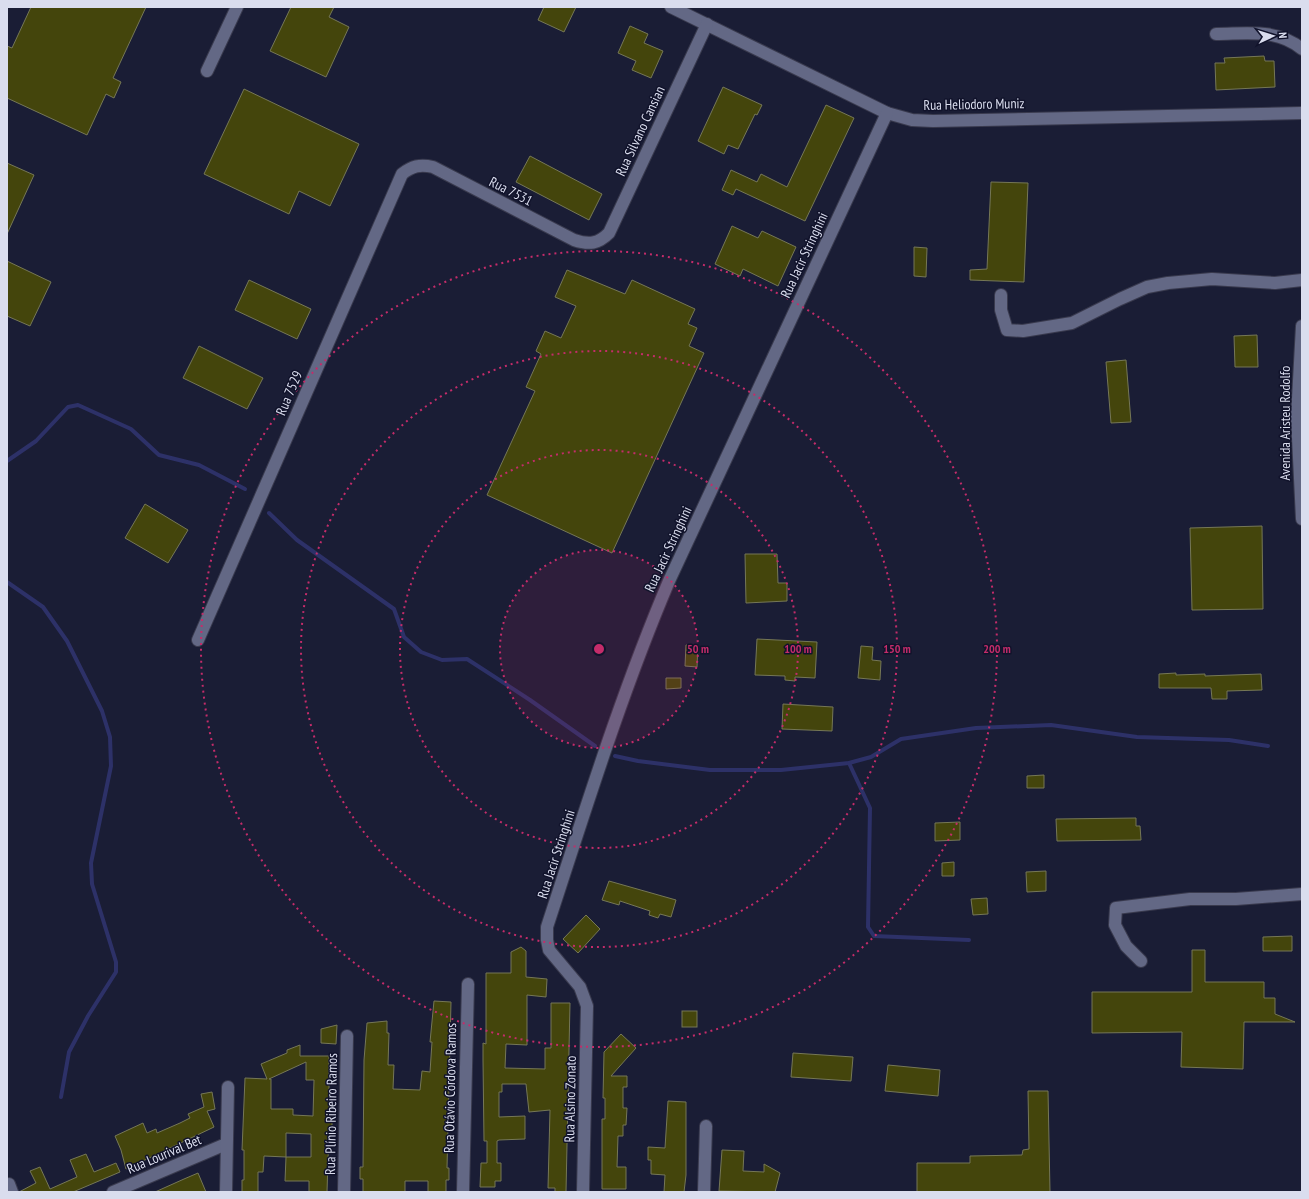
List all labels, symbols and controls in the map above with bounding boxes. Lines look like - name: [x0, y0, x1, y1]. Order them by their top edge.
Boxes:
- north arrow: [1253, 16, 1293, 56]
- text: N: [1276, 32, 1290, 39]
- street label: Rua Silvano Cansian: [611, 83, 669, 179]
- street label: Rua Heliodoro Muniz: [923, 94, 1025, 114]
- street label: Rua 7531: [486, 172, 536, 210]
- street label: Rua Jacir Stringhini: [776, 209, 832, 301]
- street label: Avenida Aristeu Rodolfo: [1276, 366, 1294, 480]
- street label: Rua 7529: [272, 368, 306, 418]
- street label: Rua Jacir Stringhini: [640, 503, 696, 595]
- text: 50 m: [687, 641, 709, 656]
- text: 100 m: [784, 641, 812, 656]
- text: 150 m: [883, 641, 911, 656]
- text: 200 m: [983, 641, 1011, 656]
- centre of rings: [592, 642, 606, 656]
- street label: Rua Jacir Stringhini: [533, 807, 579, 901]
- street label: Rua Otávio Córdova Ramos: [440, 1023, 460, 1153]
- street label: Rua Plínio Ribeiro Ramos: [321, 1053, 341, 1175]
- street label: Rua Alsino Zonato: [560, 1055, 580, 1143]
- street label: Rua Lourival Bet: [124, 1130, 204, 1178]

